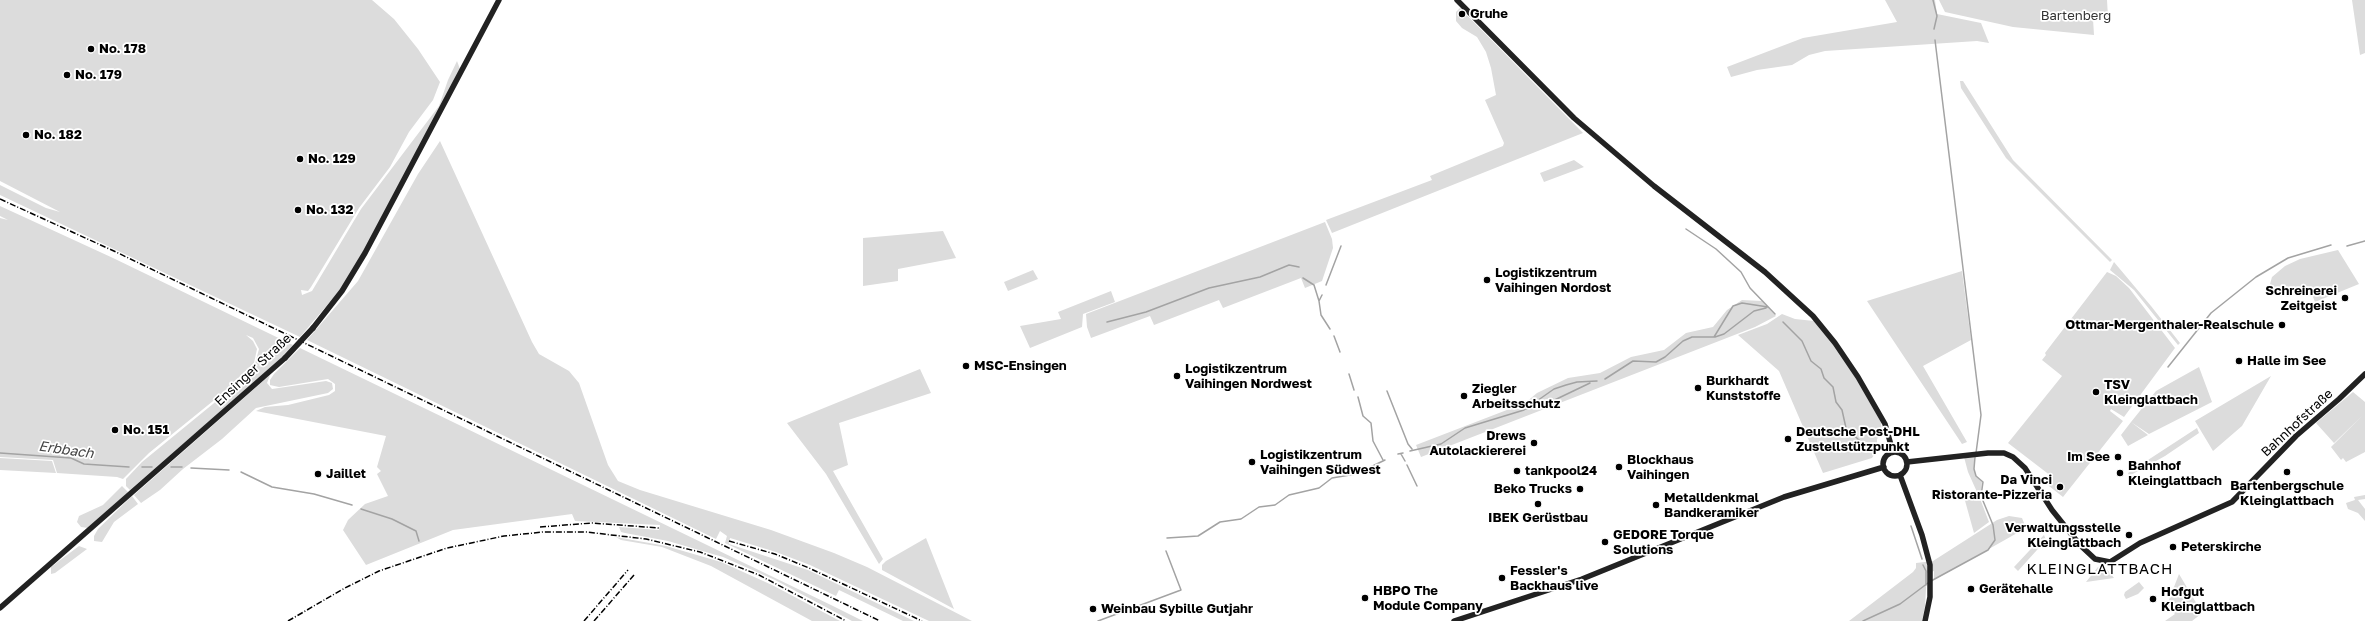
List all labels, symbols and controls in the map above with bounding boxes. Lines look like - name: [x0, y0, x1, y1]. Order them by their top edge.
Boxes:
- place label: Gruhe: [1470, 6, 1508, 22]
- park label: Bartenberg: [2041, 8, 2111, 24]
- marker: Gruhe: [1457, 9, 1467, 19]
- place label: No. 178: [99, 41, 146, 57]
- marker: No. 178: [86, 44, 96, 54]
- place label: No. 179: [75, 67, 122, 83]
- marker: No. 179: [62, 70, 72, 80]
- place label: No. 182: [34, 127, 82, 143]
- marker: No. 182: [21, 130, 31, 140]
- place label: No. 129: [308, 151, 356, 167]
- marker: No. 129: [295, 154, 305, 164]
- place label: No. 132: [306, 202, 353, 218]
- marker: No. 132: [293, 205, 303, 215]
- place label: Logistikzentrum Vaihingen Nordost: [1495, 265, 1611, 296]
- marker: Logistikzentrum Vaihingen Nordost: [1482, 275, 1492, 285]
- place label: Schreinerei Zeitgeist: [2265, 283, 2337, 314]
- marker: Schreinerei Zeitgeist: [2340, 293, 2350, 303]
- place label: Ottmar-Mergenthaler-Realschule: [2065, 317, 2274, 333]
- marker: Ottmar-Mergenthaler-Realschule: [2277, 320, 2287, 330]
- street label: Ensinger Straße: [212, 331, 294, 409]
- place label: Halle im See: [2247, 353, 2326, 369]
- marker: Halle im See: [2234, 356, 2244, 366]
- place label: MSC-Ensingen: [974, 358, 1067, 374]
- marker: MSC-Ensingen: [961, 361, 971, 371]
- place label: Logistikzentrum Vaihingen Nordwest: [1185, 361, 1312, 392]
- marker: Logistikzentrum Vaihingen Nordwest: [1172, 371, 1182, 381]
- place label: Burkhardt Kunststoffe: [1706, 373, 1781, 404]
- place label: TSV Kleinglattbach: [2104, 377, 2198, 408]
- place label: Ziegler Arbeitsschutz: [1472, 381, 1560, 412]
- marker: Burkhardt Kunststoffe: [1693, 383, 1703, 393]
- street label: Bahnhofstraße: [2258, 386, 2336, 460]
- marker: TSV Kleinglattbach: [2091, 387, 2101, 397]
- marker: Ziegler Arbeitsschutz: [1459, 391, 1469, 401]
- place label: No. 151: [123, 422, 169, 438]
- place label: Deutsche Post-DHL Zustellstützpunkt: [1796, 424, 1920, 455]
- marker: No. 151: [110, 425, 120, 435]
- place label: Drews Autolackiererei: [1429, 428, 1526, 459]
- marker: Deutsche Post-DHL Zustellstützpunkt: [1783, 434, 1793, 444]
- water label: Erbbach: [37, 438, 95, 462]
- marker: Drews Autolackiererei: [1529, 438, 1539, 448]
- place label: Logistikzentrum Vaihingen Südwest: [1260, 447, 1381, 478]
- place label: Im See: [2067, 449, 2110, 465]
- place label: Blockhaus Vaihingen: [1627, 452, 1694, 483]
- marker: Im See: [2113, 452, 2123, 462]
- marker: Logistikzentrum Vaihingen Südwest: [1247, 457, 1257, 467]
- place label: Bahnhof Kleinglattbach: [2128, 458, 2222, 489]
- marker: Blockhaus Vaihingen: [1614, 462, 1624, 472]
- place label: tankpool24: [1525, 463, 1597, 479]
- place label: Jaillet: [326, 466, 366, 482]
- marker: tankpool24: [1512, 466, 1522, 476]
- marker: Bartenbergschule Kleinglattbach: [2282, 467, 2292, 477]
- marker: Bahnhof Kleinglattbach: [2115, 468, 2125, 478]
- marker: Jaillet: [313, 469, 323, 479]
- place label: Da Vinci Ristorante-Pizzeria: [1932, 472, 2052, 503]
- place label: Bartenbergschule Kleinglattbach: [2230, 478, 2344, 509]
- place label: Beko Trucks: [1494, 481, 1572, 497]
- marker: Da Vinci Ristorante-Pizzeria: [2055, 482, 2065, 492]
- marker: Beko Trucks: [1575, 484, 1585, 494]
- place label: Metalldenkmal Bandkeramiker: [1664, 490, 1759, 521]
- marker: IBEK Gerüstbau: [1533, 499, 1543, 509]
- marker: Metalldenkmal Bandkeramiker: [1651, 500, 1661, 510]
- place label: IBEK Gerüstbau: [1488, 510, 1588, 526]
- place label: Verwaltungsstelle Kleinglattbach: [2005, 520, 2121, 551]
- place label: GEDORE Torque Solutions: [1613, 527, 1714, 558]
- marker: Verwaltungsstelle Kleinglattbach: [2124, 530, 2134, 540]
- marker: GEDORE Torque Solutions: [1600, 537, 1610, 547]
- place label: Peterskirche: [2181, 539, 2261, 555]
- marker: Peterskirche: [2168, 542, 2178, 552]
- district label: KLEINGLATTBACH: [2027, 560, 2173, 578]
- place label: Fessler's Backhaus live: [1510, 563, 1599, 594]
- marker: Fessler's Backhaus live: [1497, 573, 1507, 583]
- place label: Gerätehalle: [1979, 581, 2053, 597]
- place label: HBPO The Module Company: [1373, 583, 1483, 614]
- marker: Gerätehalle: [1966, 584, 1976, 594]
- place label: Hofgut Kleinglattbach: [2161, 584, 2255, 615]
- marker: HBPO The Module Company: [1360, 593, 1370, 603]
- marker: Hofgut Kleinglattbach: [2148, 594, 2158, 604]
- place label: Weinbau Sybille Gutjahr: [1101, 601, 1253, 617]
- marker: Weinbau Sybille Gutjahr: [1088, 604, 1098, 614]

